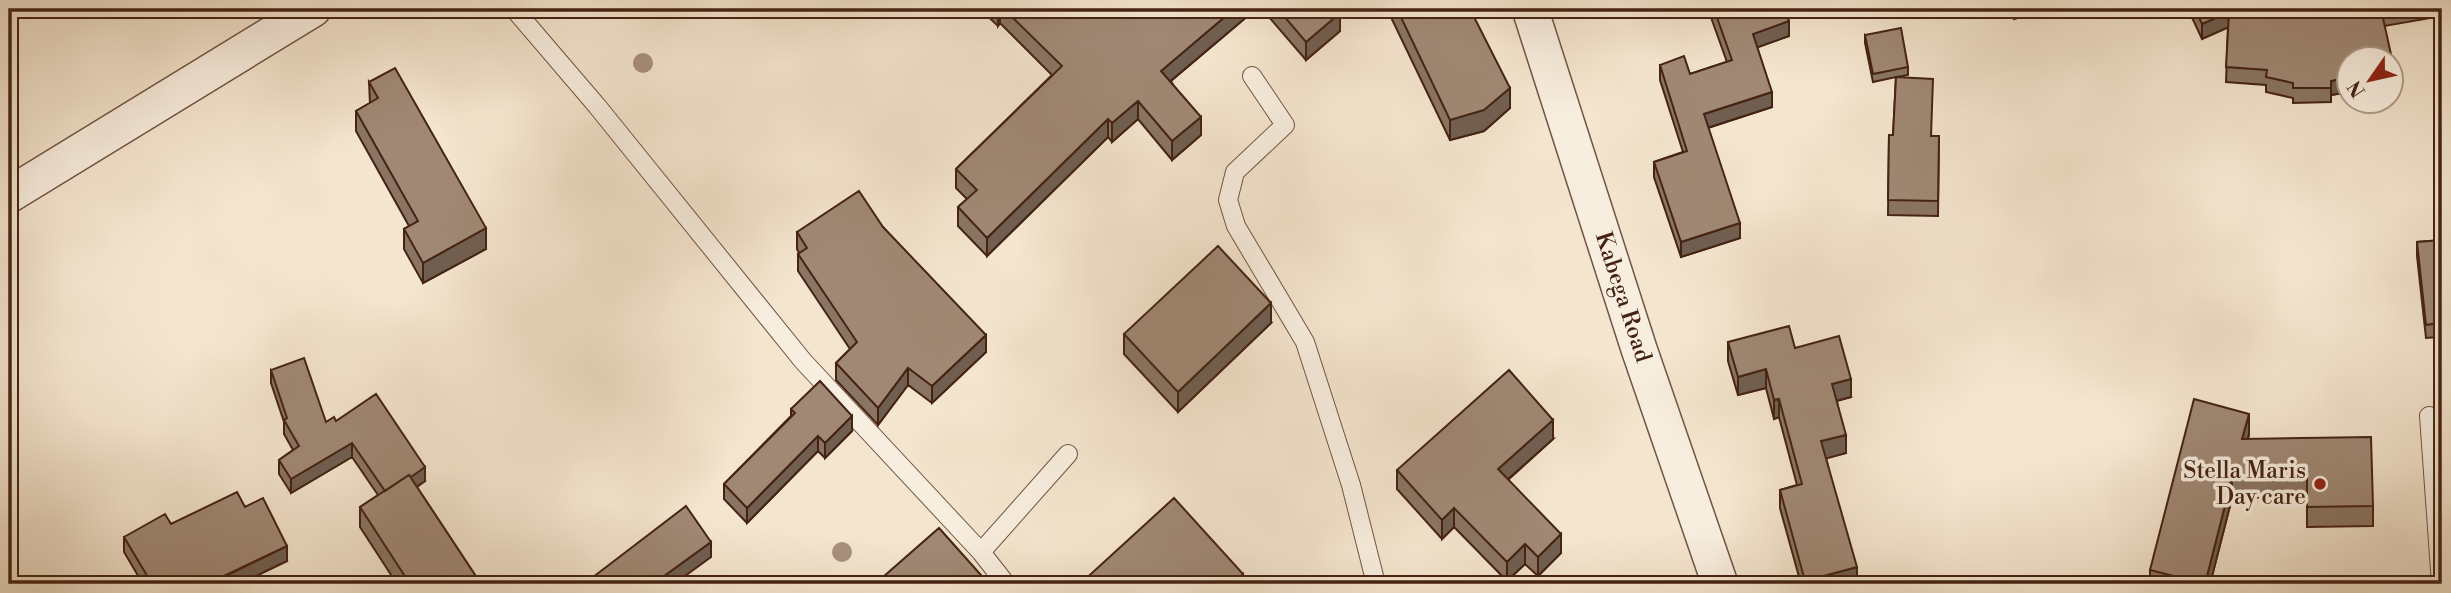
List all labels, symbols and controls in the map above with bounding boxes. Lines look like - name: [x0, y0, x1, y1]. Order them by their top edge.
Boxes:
- north arrow: [2336, 46, 2406, 116]
- text: N: [2343, 76, 2371, 102]
- street label: Kabega Road: [1589, 228, 1657, 366]
- place label: Stella Maris Day care: [2183, 457, 2306, 511]
- marker: Stella Maris Day care: [2312, 476, 2328, 492]

